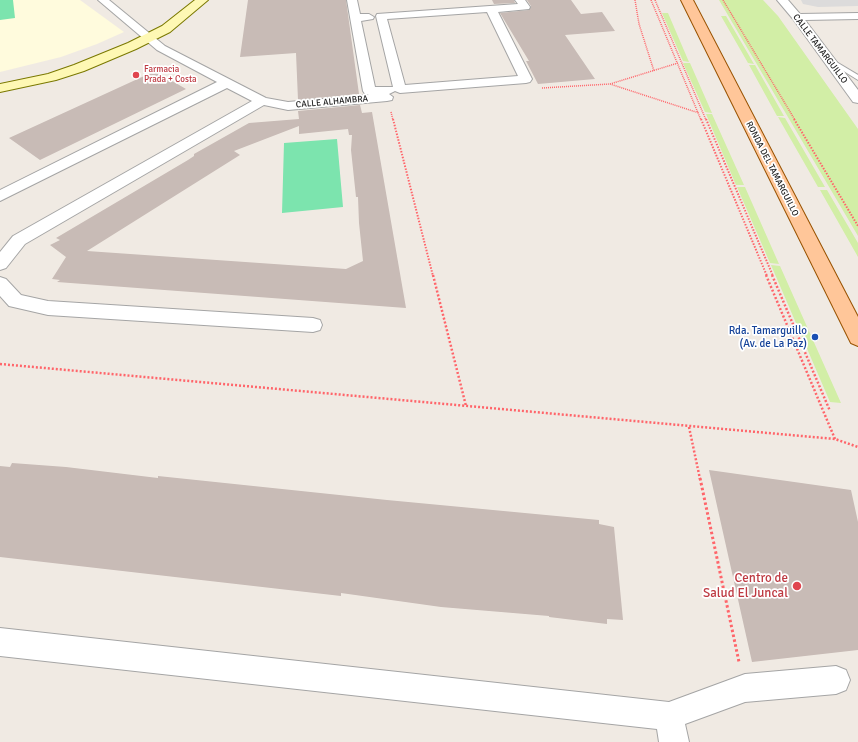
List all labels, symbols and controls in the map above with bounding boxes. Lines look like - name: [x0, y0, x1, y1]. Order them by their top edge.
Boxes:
- street label: CALLE TAMARGUILLO: [790, 12, 850, 86]
- place label: Farmacia Prada + Costa: [144, 65, 197, 86]
- marker: Farmacia Prada + Costa: [131, 70, 141, 80]
- street label: CALLE ALHAMBRA: [295, 93, 369, 111]
- street label: RONDA DEL TAMARGUILLO: [743, 120, 801, 218]
- place label: Rda. Tamarguillo (Av. de La Paz): [729, 324, 807, 350]
- marker: Rda. Tamarguillo (Av. de La Paz): [810, 332, 820, 342]
- place label: Centro de Salud El Juncal: [703, 571, 788, 602]
- marker: Centro de Salud El Juncal: [791, 580, 803, 592]

